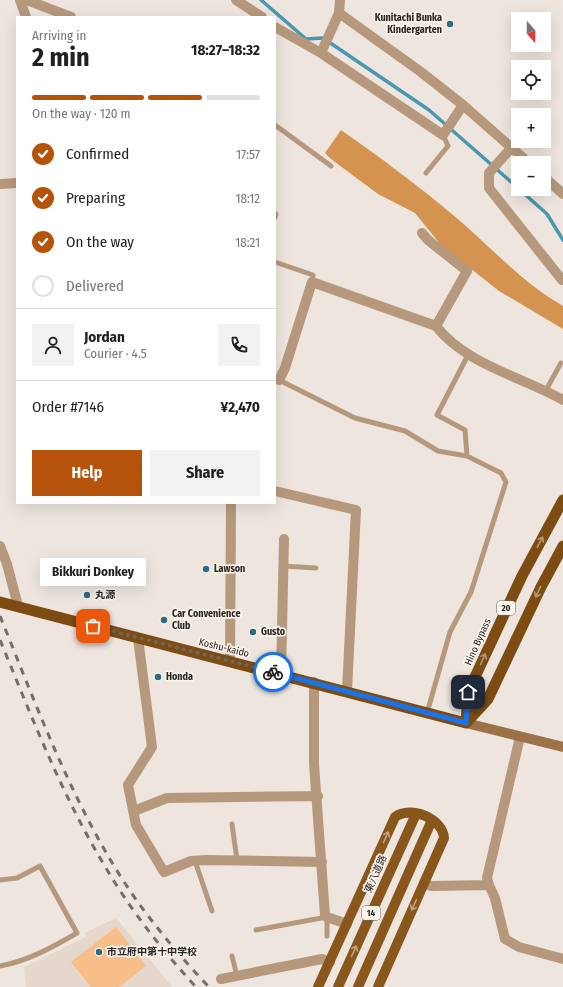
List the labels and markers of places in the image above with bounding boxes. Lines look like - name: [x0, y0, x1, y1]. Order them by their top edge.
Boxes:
- place label: Kunitachi Bunka Kindergarten: [375, 12, 442, 36]
- marker: Kunitachi Bunka Kindergarten: [445, 19, 455, 29]
- callout: Bikkuri Donkey: [40, 558, 146, 586]
- place label: Lawson: [214, 563, 245, 575]
- marker: Lawson: [201, 564, 211, 574]
- place label: 丸源: [95, 589, 116, 601]
- marker: 丸源: [82, 590, 92, 600]
- place label: Car Convenience Club: [172, 608, 240, 632]
- pin: [76, 609, 110, 643]
- marker: Car Convenience Club: [159, 615, 169, 625]
- place label: Gusto: [261, 626, 286, 638]
- marker: Gusto: [248, 627, 258, 637]
- place label: Honda: [166, 671, 193, 683]
- marker: Honda: [153, 672, 163, 682]
- pin: [451, 675, 485, 709]
- place label: 市立府中第十中学校: [107, 946, 197, 958]
- marker: 市立府中第十中学校: [94, 947, 104, 957]

